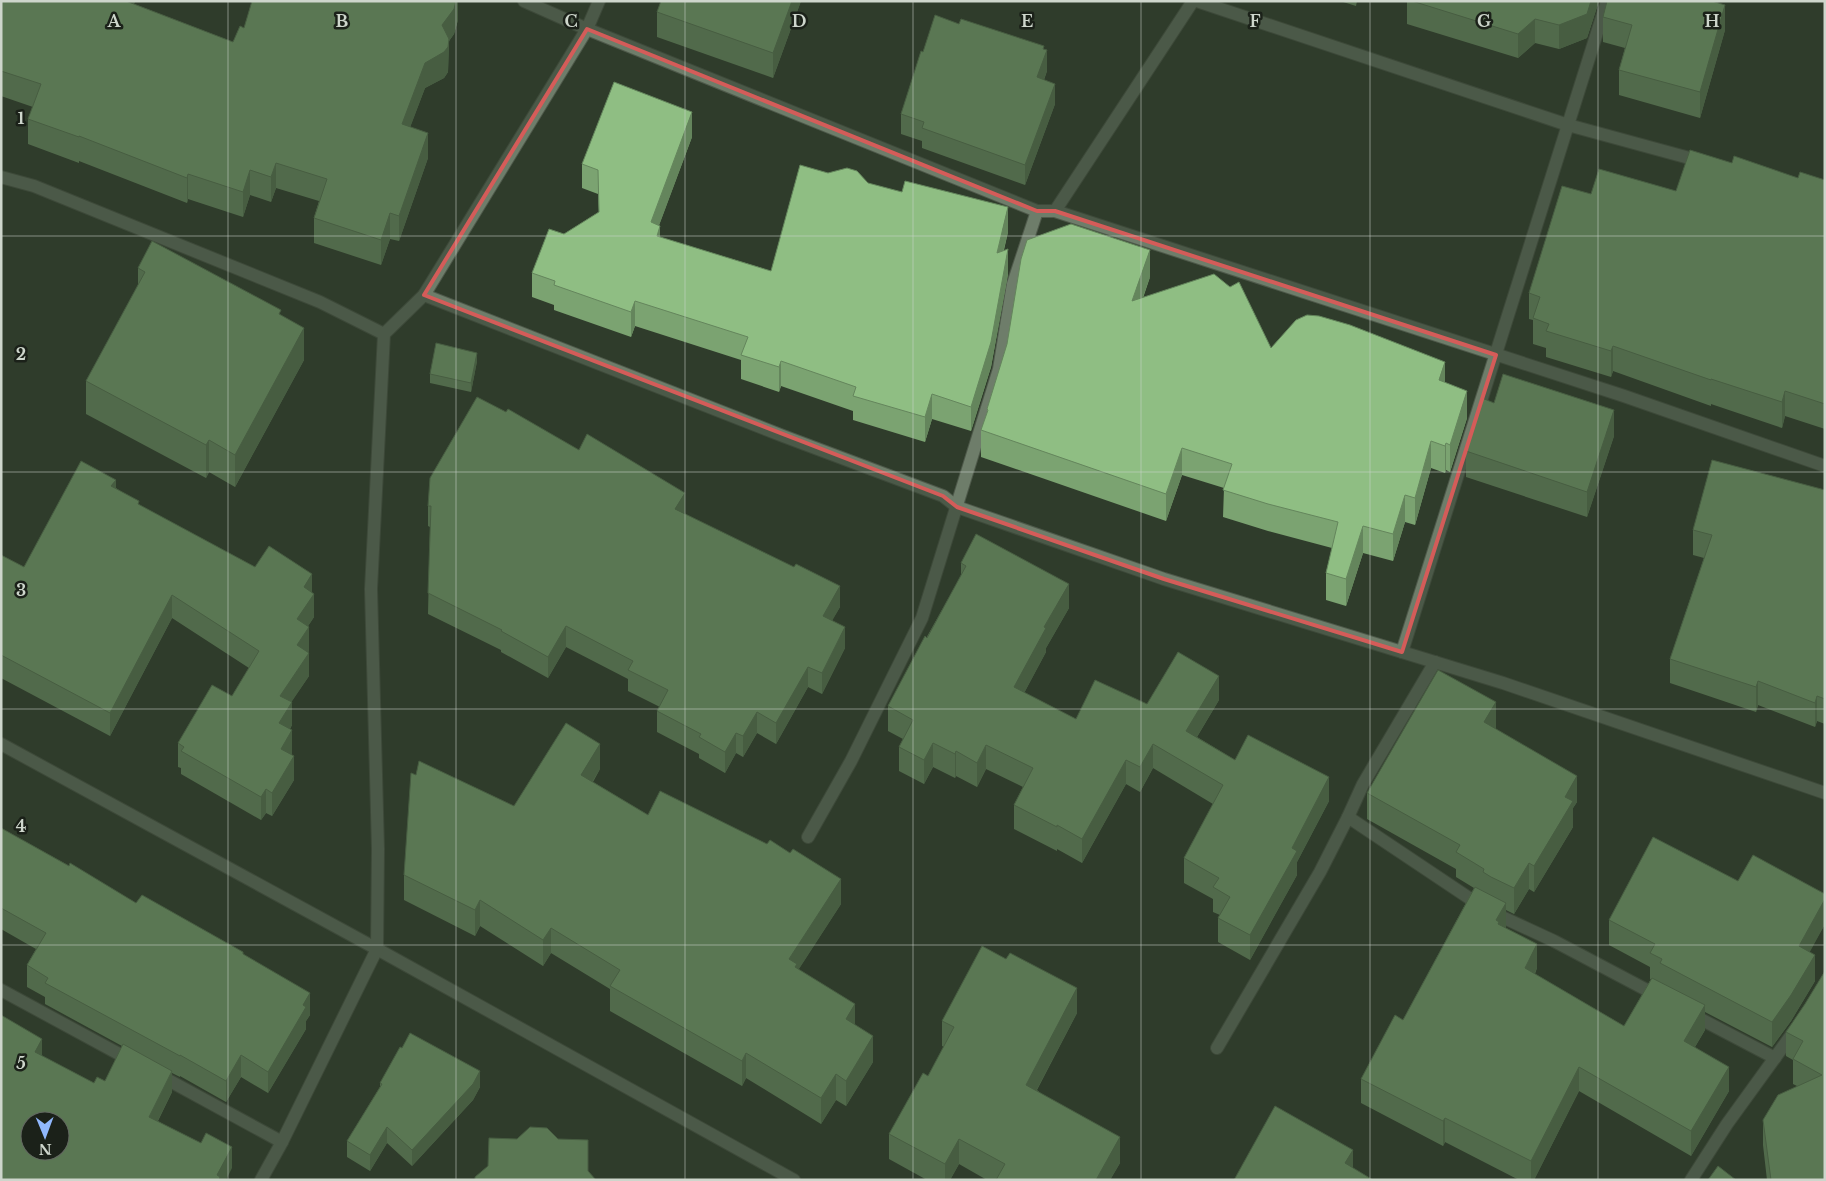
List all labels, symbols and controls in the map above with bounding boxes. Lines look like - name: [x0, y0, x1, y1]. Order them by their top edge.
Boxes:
- text: A: [107, 11, 122, 31]
- text: B: [336, 11, 349, 31]
- text: C: [564, 11, 578, 31]
- text: D: [792, 11, 806, 31]
- text: E: [1021, 11, 1033, 31]
- text: F: [1249, 11, 1261, 31]
- text: G: [1477, 11, 1491, 31]
- text: H: [1704, 11, 1720, 31]
- text: 1: [18, 108, 25, 128]
- text: 2: [16, 344, 26, 364]
- text: 3: [16, 580, 26, 600]
- text: 4: [16, 816, 26, 836]
- text: 5: [16, 1053, 26, 1073]
- north arrow: [20, 1111, 70, 1161]
- text: N: [38, 1140, 52, 1158]

